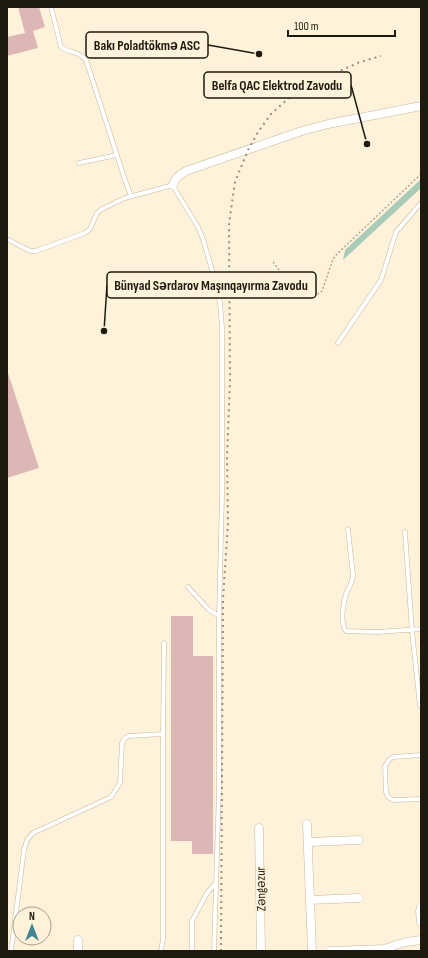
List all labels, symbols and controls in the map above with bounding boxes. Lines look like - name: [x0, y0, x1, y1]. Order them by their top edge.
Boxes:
- scale bar: [288, 12, 395, 38]
- text: 100 m: [294, 19, 319, 34]
- callout: Bakı Poladtökmə ASC: [86, 32, 208, 58]
- text: Bakı Poladtökmə ASC: [94, 37, 200, 54]
- callout: Belfa QAC Elektrod Zavodu: [204, 72, 351, 98]
- text: Belfa QAC Elektrod Zavodu: [212, 77, 342, 94]
- callout: Bünyad Sərdarov Maşınqayırma Zavodu: [107, 272, 316, 298]
- text: Bünyad Sərdarov Maşınqayırma Zavodu: [114, 277, 308, 294]
- street label: Zəngəzur: [253, 866, 269, 911]
- north arrow: [12, 906, 52, 946]
- text: N: [29, 910, 35, 923]

